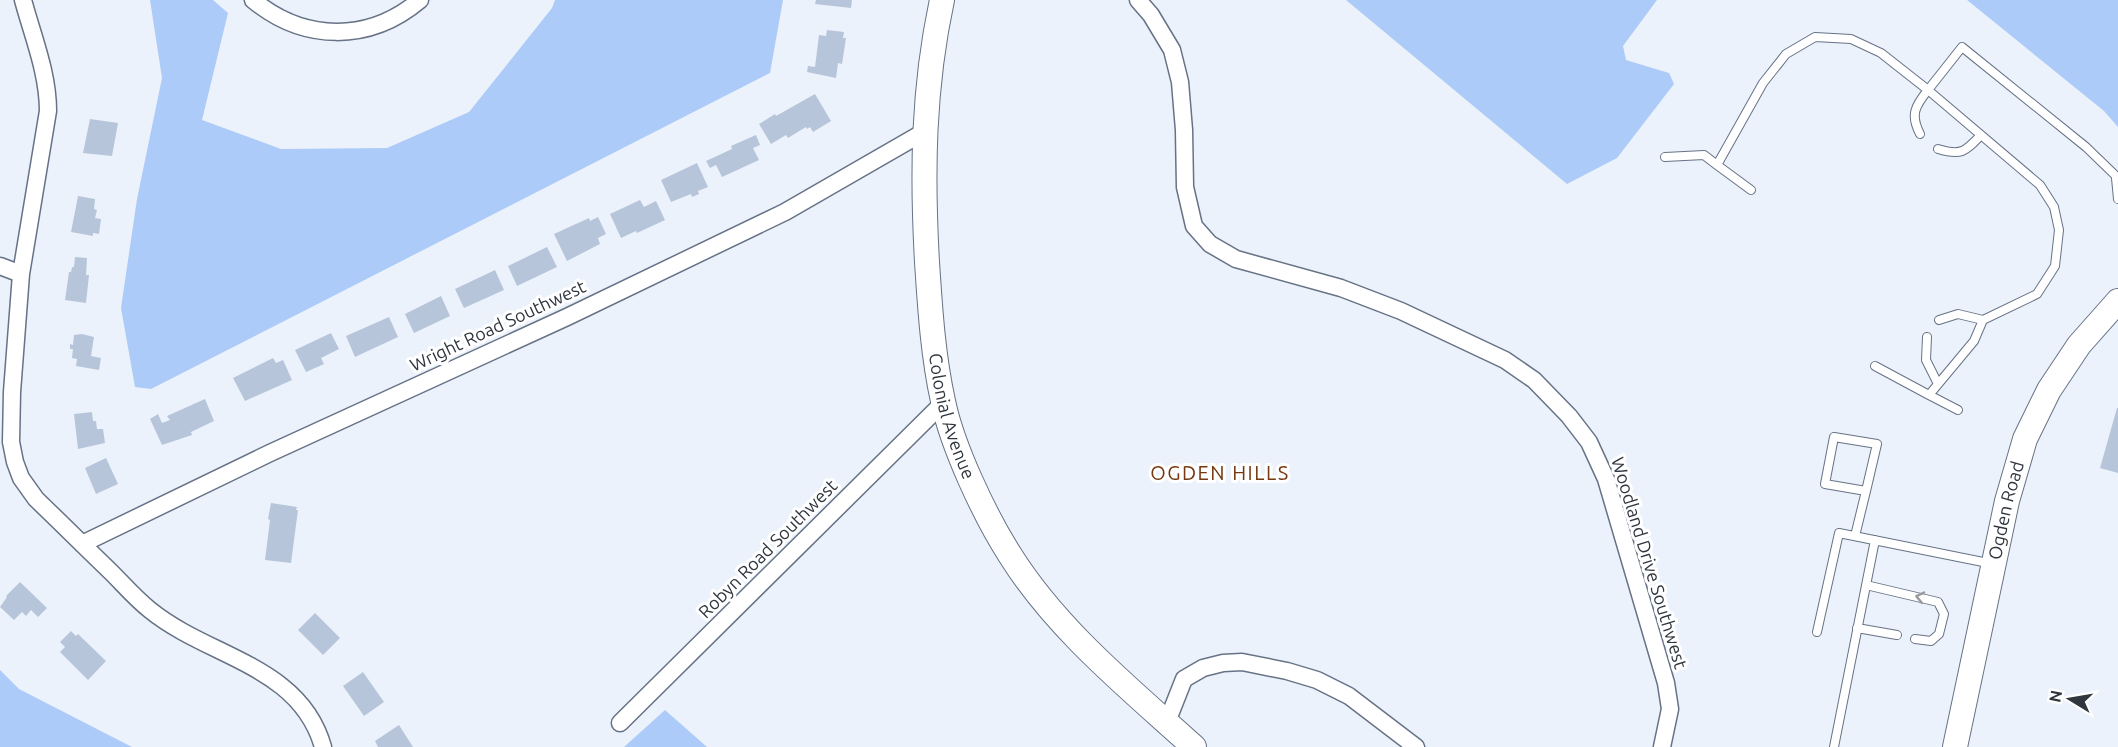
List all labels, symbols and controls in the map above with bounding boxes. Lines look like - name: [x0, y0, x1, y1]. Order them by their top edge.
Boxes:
- street label: Wright Road Southwest: [407, 276, 589, 375]
- street label: Colonial Avenue: [926, 352, 980, 482]
- street label: Woodland Drive Southwest: [1608, 455, 1692, 671]
- street label: Ogden Road: [1984, 459, 2027, 561]
- district label: OGDEN HILLS: [1150, 461, 1290, 484]
- street label: Robyn Road Southwest: [694, 475, 841, 622]
- one-way arrow: [1915, 592, 1925, 605]
- north arrow: [2040, 669, 2100, 729]
- text: N: [2045, 689, 2065, 704]

